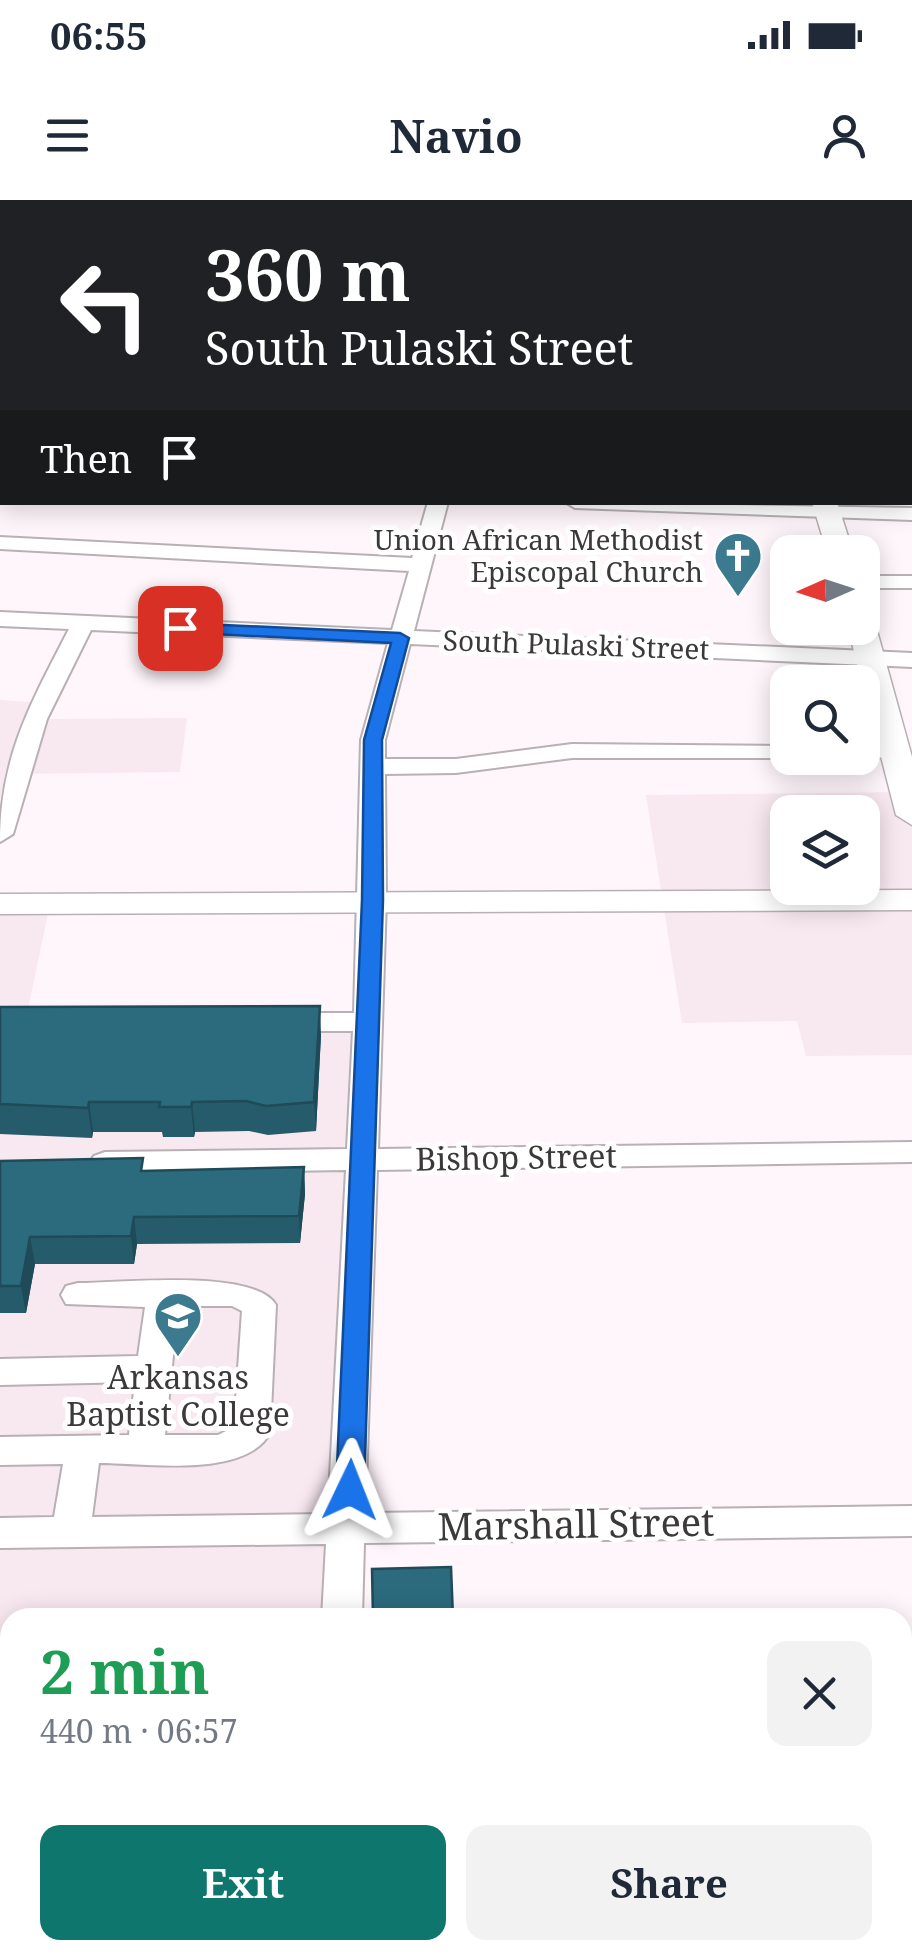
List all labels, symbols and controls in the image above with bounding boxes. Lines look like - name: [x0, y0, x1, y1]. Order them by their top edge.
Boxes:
- text: 06:55: [50, 9, 147, 61]
- text: Navio: [389, 105, 523, 166]
- icon: menu: [40, 108, 95, 163]
- icon: person: [817, 108, 872, 163]
- text: 360 m: [205, 226, 411, 322]
- icon: left: [40, 240, 170, 370]
- text: South Pulaski Street: [205, 317, 633, 378]
- icon: arrive: [152, 430, 207, 485]
- text: Then: [40, 432, 132, 484]
- place label: Union African Methodist Episcopal Church: [374, 520, 703, 590]
- church icon: Union African Methodist Episcopal Church: [712, 530, 764, 598]
- north arrow: [770, 535, 880, 645]
- map controls: [770, 535, 880, 905]
- pin: [138, 586, 223, 671]
- icon: arrive: [153, 601, 208, 656]
- street label: South Pulaski Street: [442, 620, 710, 668]
- button: search: [770, 665, 880, 775]
- button: layers: [770, 795, 880, 905]
- street label: Bishop Street: [415, 1133, 617, 1180]
- school or university icon: Arkansas Baptist College: [152, 1290, 204, 1358]
- place label: Arkansas Baptist College: [66, 1355, 290, 1435]
- position arrow: [298, 1438, 402, 1542]
- street label: Marshall Street: [437, 1495, 715, 1551]
- text: 2 min: [40, 1630, 210, 1712]
- button: close: [767, 1641, 872, 1746]
- text: 440 m · 06:57: [40, 1709, 238, 1752]
- button: Exit: [40, 1825, 446, 1940]
- button: Share: [466, 1825, 872, 1940]

